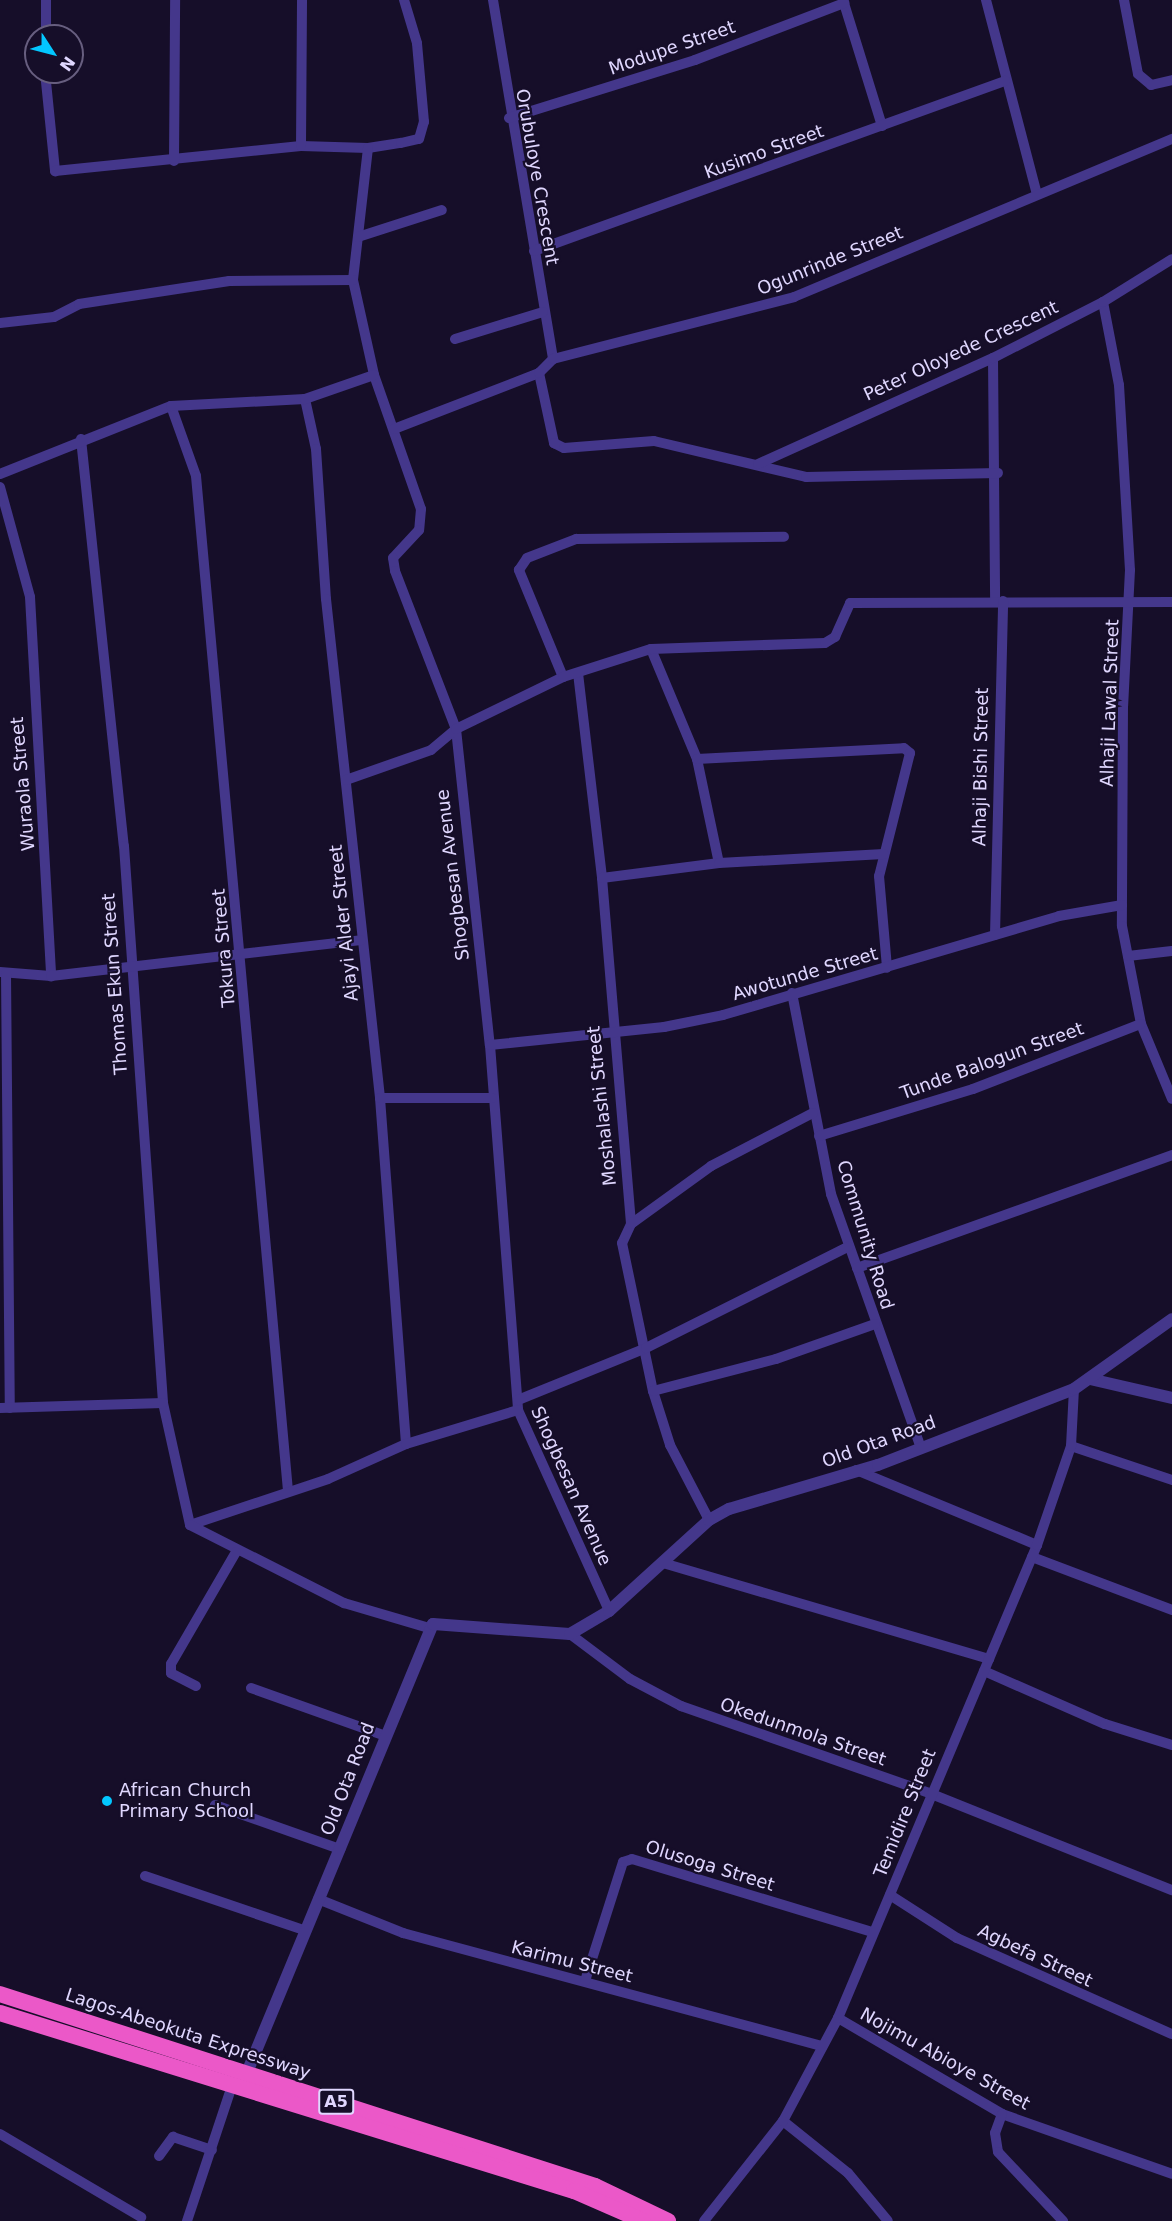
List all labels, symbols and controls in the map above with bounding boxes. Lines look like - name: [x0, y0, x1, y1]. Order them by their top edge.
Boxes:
- street label: Modupe Street: [606, 16, 738, 80]
- north arrow: [24, 24, 84, 84]
- text: N: [56, 53, 79, 75]
- street label: Orubuloye Crescent: [511, 87, 563, 267]
- street label: Kusimo Street: [701, 120, 827, 184]
- street label: Ogunrinde Street: [754, 222, 906, 300]
- street label: Peter Oloyede Crescent: [860, 296, 1062, 406]
- street label: Alhaji Lawal Street: [1096, 619, 1124, 787]
- street label: Alhaji Bishi Street: [969, 687, 993, 847]
- street label: Wuraola Street: [6, 716, 40, 852]
- street label: Shogbesan Avenue: [432, 788, 474, 962]
- street label: Ajayi Alder Street: [325, 844, 363, 1002]
- street label: Tokura Street: [208, 888, 240, 1008]
- street label: Thomas Ekun Street: [98, 893, 132, 1075]
- street label: Awotunde Street: [730, 943, 880, 1005]
- street label: Tunde Balogun Street: [897, 1018, 1087, 1104]
- street label: Moshalashi Street: [583, 1025, 621, 1187]
- street label: Community Road: [832, 1158, 898, 1312]
- street label: Shogbesan Avenue: [526, 1403, 616, 1569]
- street label: Old Ota Road: [819, 1411, 939, 1473]
- street label: Okedunmola Street: [717, 1693, 889, 1771]
- street label: Old Ota Road: [317, 1719, 379, 1839]
- street label: Temidire Street: [869, 1746, 941, 1880]
- place label: African Church Primary School: [119, 1780, 254, 1822]
- marker: African Church Primary School: [100, 1794, 114, 1808]
- street label: Olusoga Street: [643, 1836, 777, 1896]
- street label: Agbefa Street: [974, 1920, 1096, 1992]
- street label: Karimu Street: [509, 1936, 635, 1988]
- street label: Lagos-Abeokuta Expressway: [63, 1984, 313, 2084]
- street label: Nojimu Abioye Street: [856, 2003, 1034, 2115]
- road number: A5: [318, 2089, 354, 2115]

